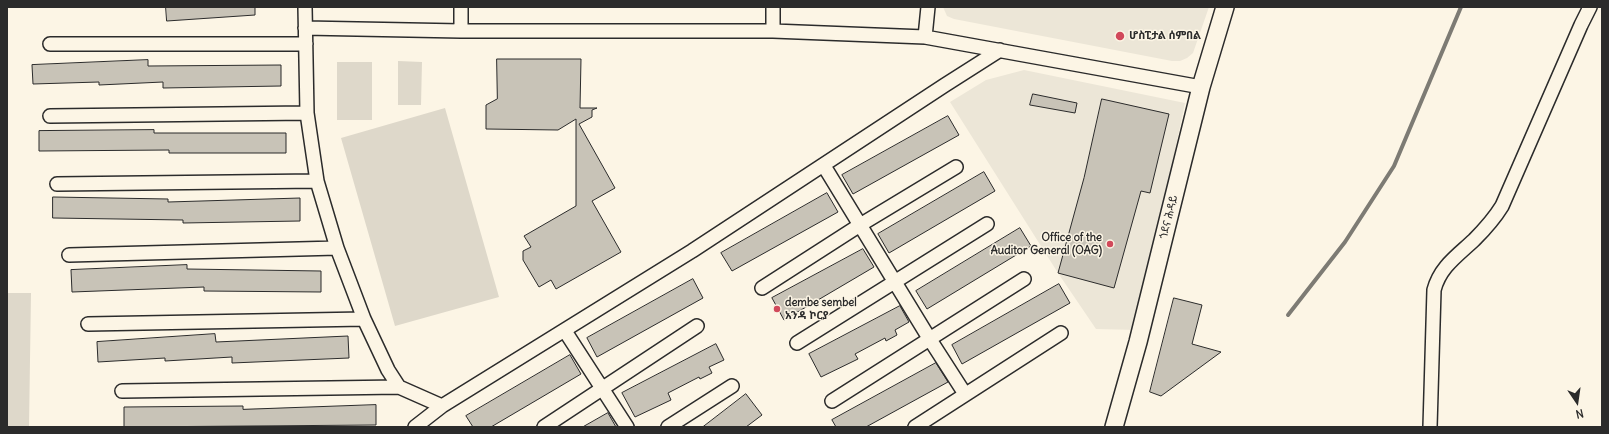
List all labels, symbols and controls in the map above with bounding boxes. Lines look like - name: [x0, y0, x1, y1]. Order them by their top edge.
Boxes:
- place label: ሆስፒታል ሰምበል: [1129, 29, 1201, 43]
- marker: ሆስፒታል ሰምበል: [1114, 30, 1126, 42]
- street label: ጎደና ሕዳይ: [1157, 194, 1181, 240]
- place label: Office of the Auditor General (OAG): [991, 231, 1102, 257]
- marker: Office of the Auditor General (OAG): [1105, 239, 1115, 249]
- place label: dembe sembel አንዳ ኮርያ: [785, 296, 857, 322]
- marker: dembe sembel አንዳ ኮርያ: [772, 304, 782, 314]
- north arrow: [1557, 382, 1597, 422]
- text: N: [1574, 406, 1585, 421]

